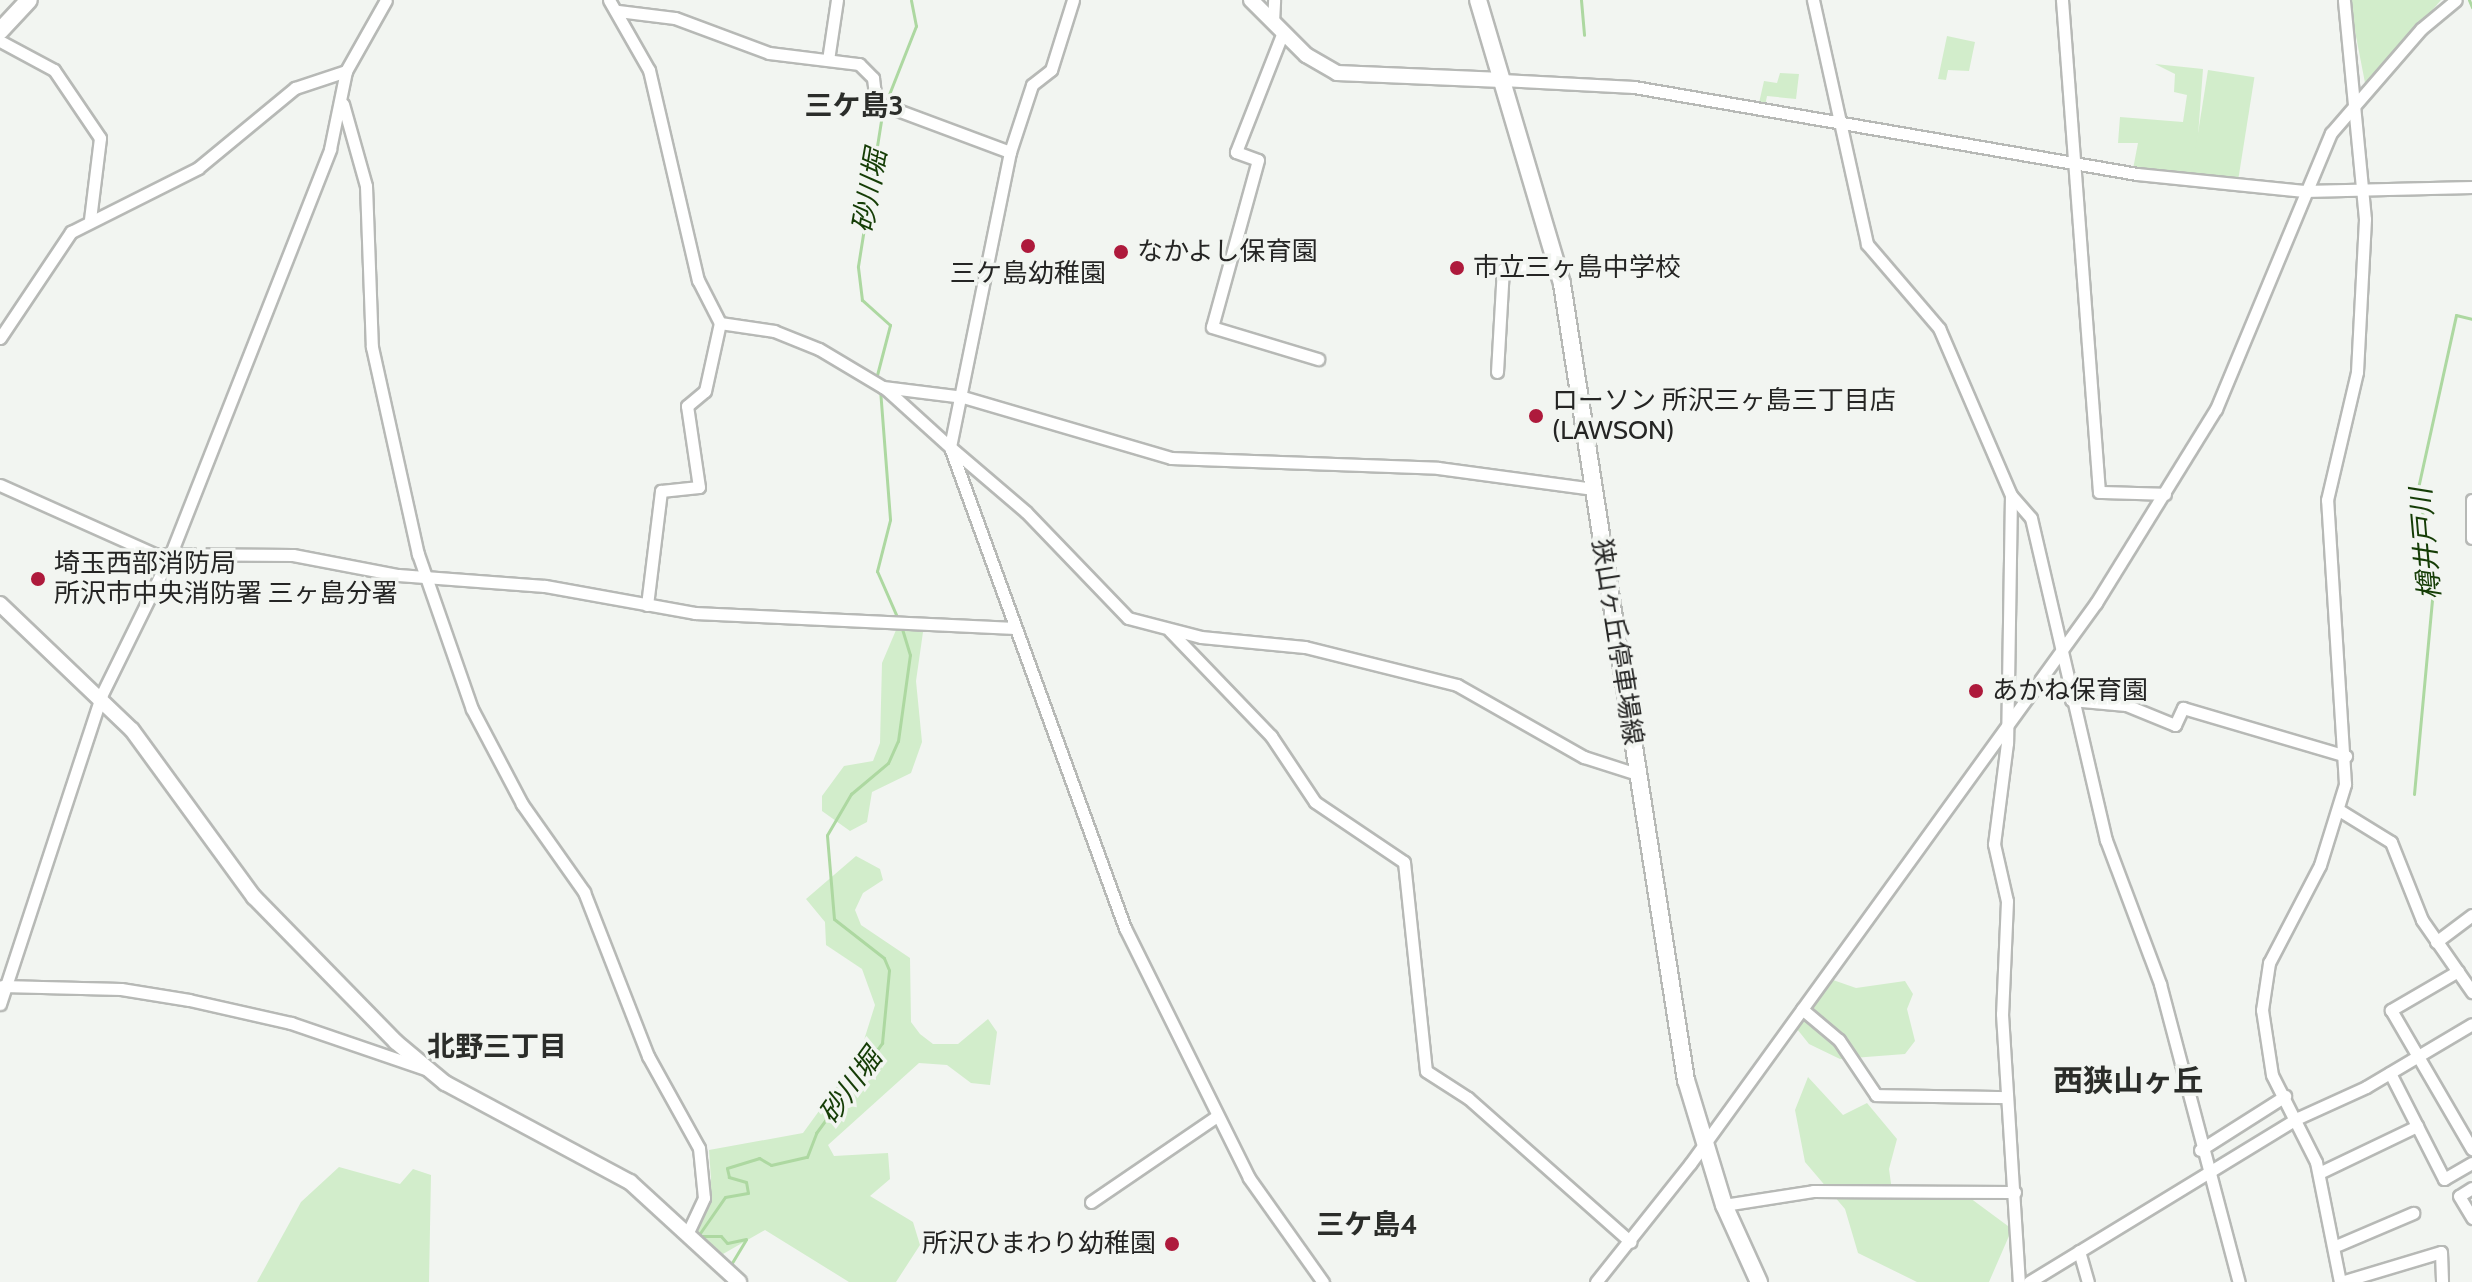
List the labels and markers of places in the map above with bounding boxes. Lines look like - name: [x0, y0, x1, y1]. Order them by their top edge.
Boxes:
- place label: なかよし保育園: [1137, 236, 1319, 268]
- marker: 三ケ島幼稚園: [1019, 237, 1037, 255]
- marker: なかよし保育園: [1112, 243, 1130, 261]
- place label: 市立三ヶ島中学校: [1473, 252, 1681, 284]
- place label: 三ケ島幼稚園: [950, 258, 1106, 290]
- marker: 市立三ヶ島中学校: [1448, 259, 1466, 277]
- place label: ローソン 所沢三ヶ島三丁目店 (LAWSON): [1552, 385, 1896, 446]
- marker: ローソン 所沢三ヶ島三丁目店 (LAWSON): [1527, 407, 1545, 425]
- place label: 埼玉西部消防局 所沢市中央消防署 三ヶ島分署: [54, 548, 398, 610]
- marker: 埼玉西部消防局 所沢市中央消防署 三ヶ島分署: [29, 570, 47, 588]
- place label: あかね保育園: [1992, 675, 2148, 707]
- marker: あかね保育園: [1967, 682, 1985, 700]
- place label: 所沢ひまわり幼稚園: [922, 1228, 1156, 1260]
- marker: 所沢ひまわり幼稚園: [1163, 1235, 1181, 1253]

